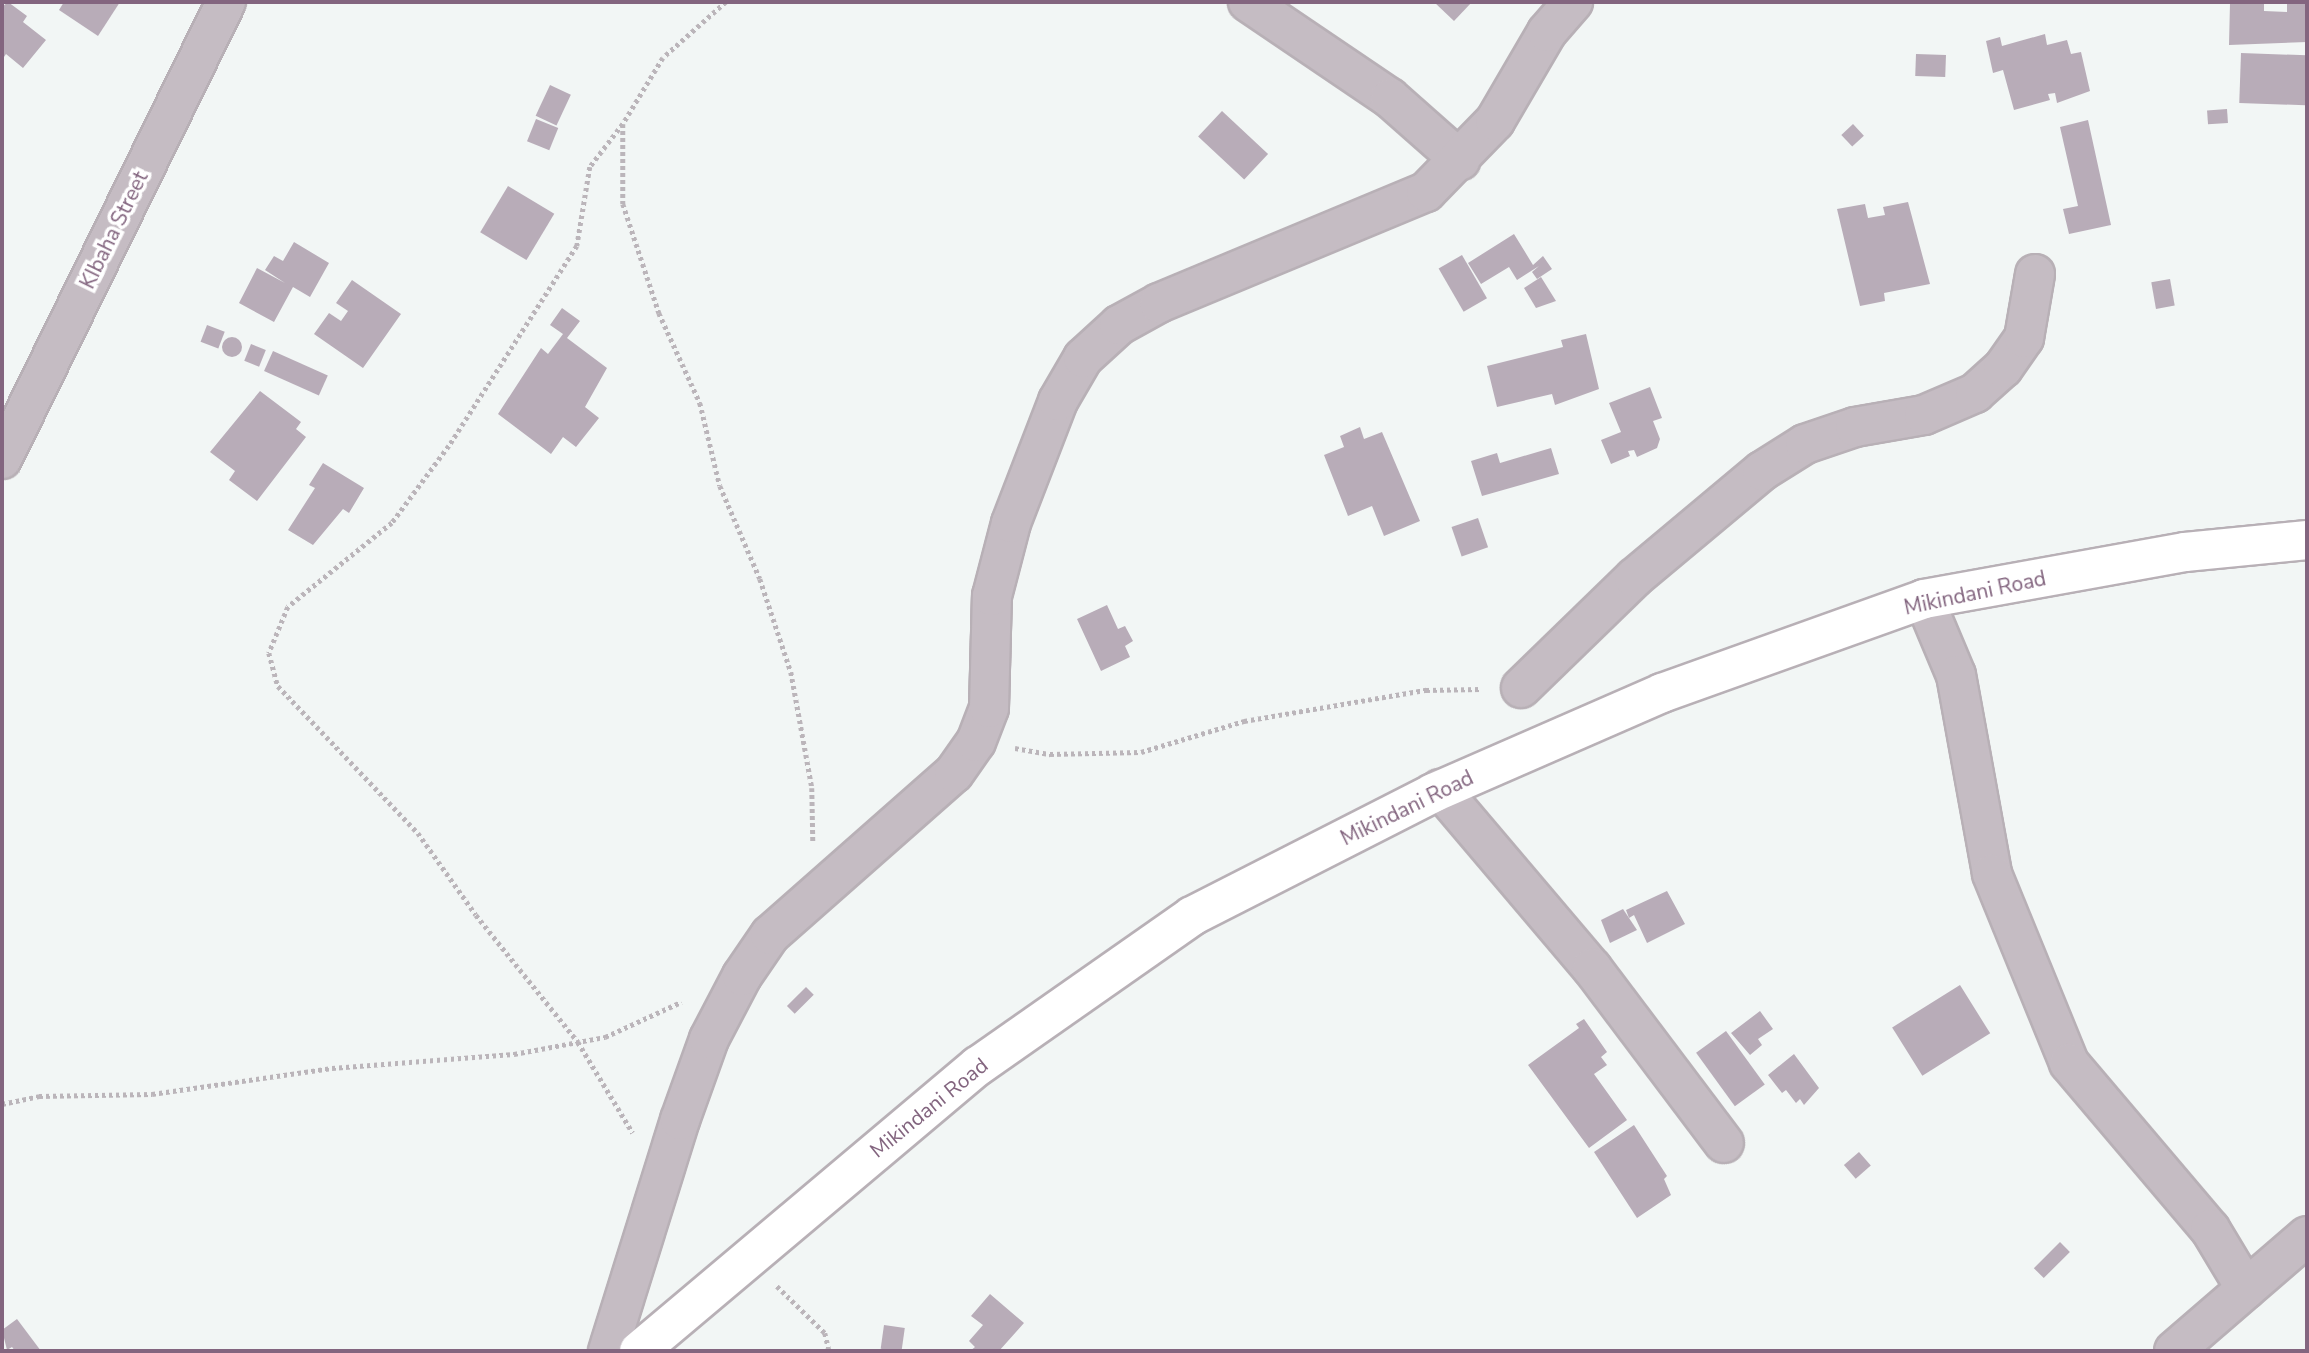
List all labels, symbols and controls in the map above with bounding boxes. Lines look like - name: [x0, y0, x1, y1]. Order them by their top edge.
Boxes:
- street label: KIbaha Street: [75, 167, 153, 293]
- street label: Mikindani Road: [1902, 566, 2048, 620]
- street label: Mikindani Road: [1337, 765, 1477, 851]
- street label: Mikindani Road: [865, 1053, 993, 1163]

